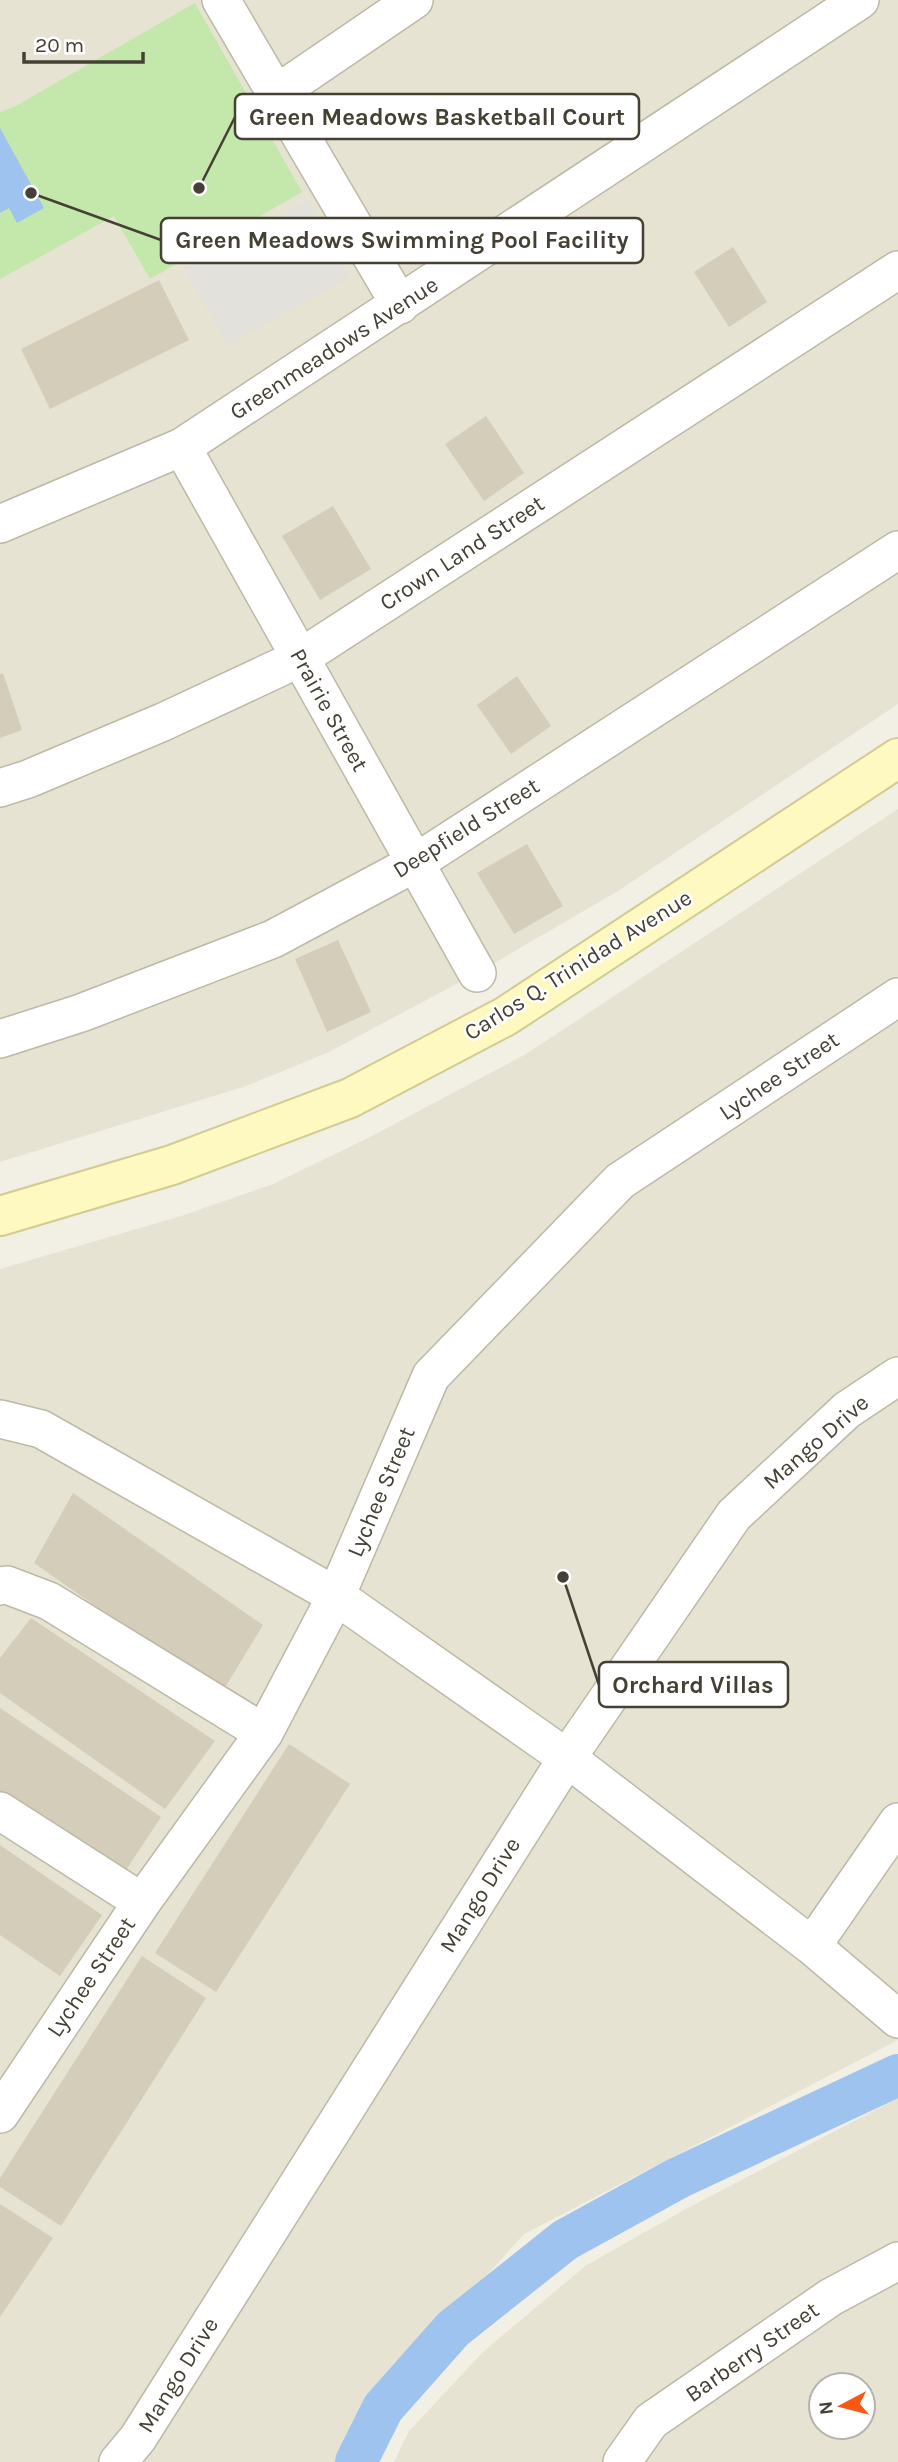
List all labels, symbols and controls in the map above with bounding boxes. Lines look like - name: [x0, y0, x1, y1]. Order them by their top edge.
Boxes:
- scale bar: [24, 21, 144, 65]
- text: 20 m: [35, 33, 84, 57]
- callout: Green Meadows Basketball Court: [235, 94, 639, 139]
- text: Green Meadows Basketball Court: [249, 103, 625, 131]
- callout: Green Meadows Swimming Pool Facility: [161, 218, 643, 263]
- text: Green Meadows Swimming Pool Facility: [175, 226, 629, 254]
- street label: Greenmeadows Avenue: [225, 271, 443, 425]
- street label: Crown Land Street: [375, 490, 550, 616]
- street label: Prairie Street: [284, 644, 374, 776]
- street label: Deepfield Street: [388, 772, 544, 884]
- street label: Carlos Q. Trinidad Avenue: [459, 884, 697, 1046]
- street label: Lychee Street: [714, 1026, 844, 1126]
- street label: Mango Drive: [758, 1389, 874, 1495]
- street label: Lychee Street: [341, 1423, 421, 1561]
- callout: Orchard Villas: [599, 1662, 788, 1707]
- text: Orchard Villas: [612, 1671, 774, 1699]
- street label: Mango Drive: [434, 1832, 526, 1958]
- street label: Lychee Street: [41, 1912, 141, 2042]
- street label: Barberry Street: [680, 2296, 824, 2408]
- street label: Mango Drive: [132, 2312, 224, 2438]
- north arrow: [807, 2371, 877, 2441]
- text: N: [814, 2400, 838, 2416]

